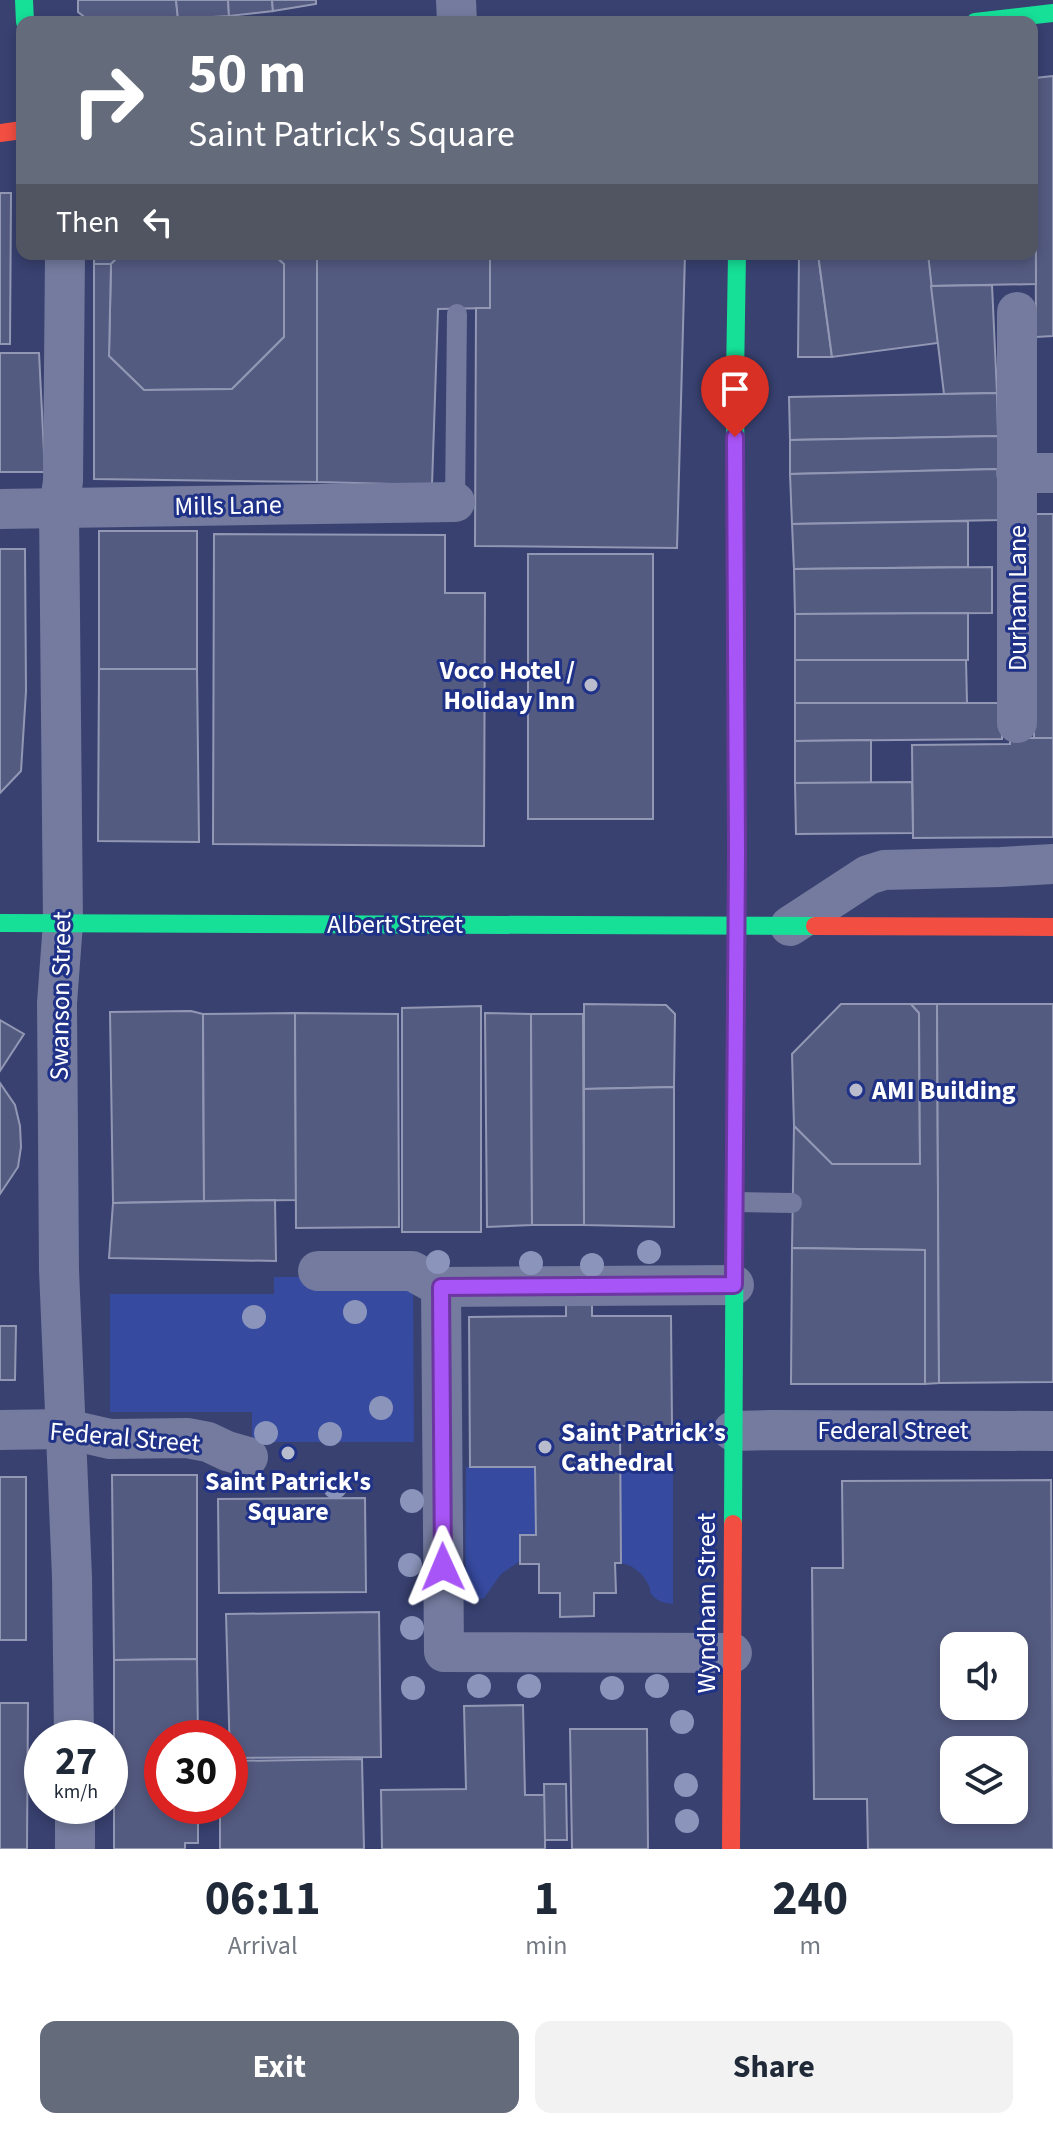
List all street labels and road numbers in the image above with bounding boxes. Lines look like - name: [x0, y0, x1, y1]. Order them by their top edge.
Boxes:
- street label: Mills Lane: [174, 486, 282, 525]
- street label: Durham Lane: [999, 525, 1036, 671]
- street label: Albert Street: [327, 906, 463, 943]
- street label: Swanson Street: [41, 911, 80, 1081]
- street label: Federal Street: [48, 1412, 202, 1463]
- street label: Federal Street: [817, 1412, 969, 1449]
- street label: Wyndham Street: [688, 1513, 725, 1693]

